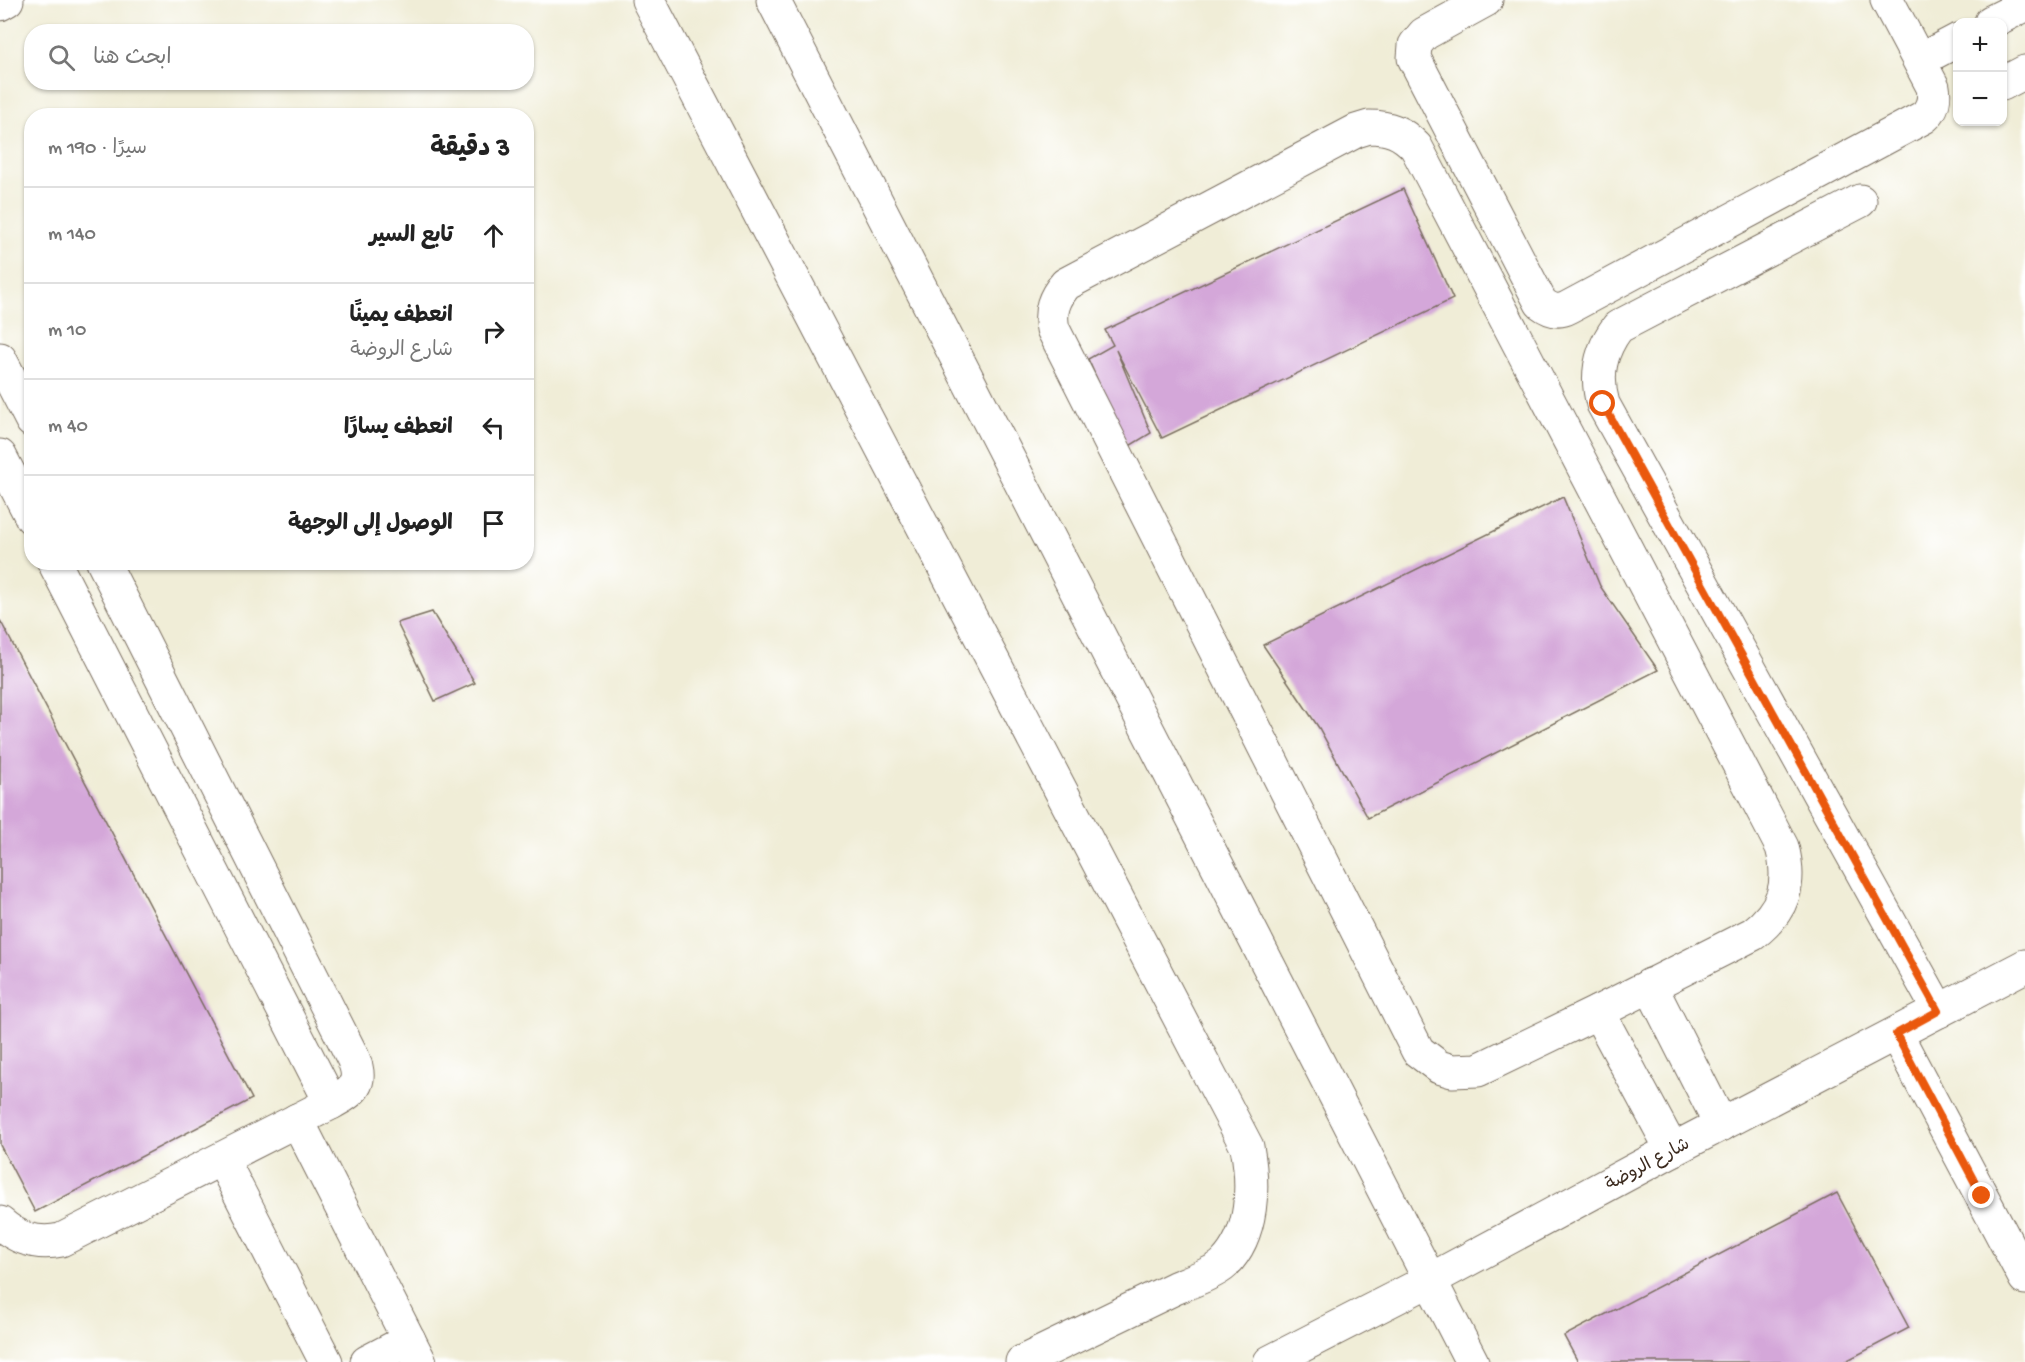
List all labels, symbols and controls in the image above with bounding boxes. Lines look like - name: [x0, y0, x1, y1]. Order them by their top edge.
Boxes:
- map controls: [1953, 18, 2007, 126]
- button: +: [1953, 18, 2007, 72]
- search box: [24, 24, 534, 90]
- icon: search: [45, 41, 78, 74]
- text: ابحث هنا: [93, 46, 172, 72]
- button: −: [1953, 72, 2007, 126]
- text: 3 دقيقة: [430, 135, 510, 166]
- text: سيرًا · 190 m: [48, 138, 147, 161]
- icon: ahead: [477, 219, 510, 252]
- text: 140 m: [48, 224, 96, 247]
- text: تابع السير: [369, 224, 453, 250]
- text: انعطف يمينًا: [350, 304, 453, 330]
- icon: right: [477, 315, 510, 348]
- text: 10 m: [48, 320, 86, 343]
- text: شارع الروضة: [350, 340, 453, 363]
- route start: [1589, 390, 1615, 416]
- icon: left: [477, 411, 510, 444]
- text: 40 m: [48, 416, 88, 439]
- text: انعطف يسارًا: [344, 416, 453, 442]
- icon: arrive: [477, 507, 510, 540]
- text: الوصول إلى الوجهة: [288, 512, 453, 538]
- street label: شارع الروضة: [1602, 1134, 1694, 1196]
- route end: [1968, 1182, 1994, 1208]

